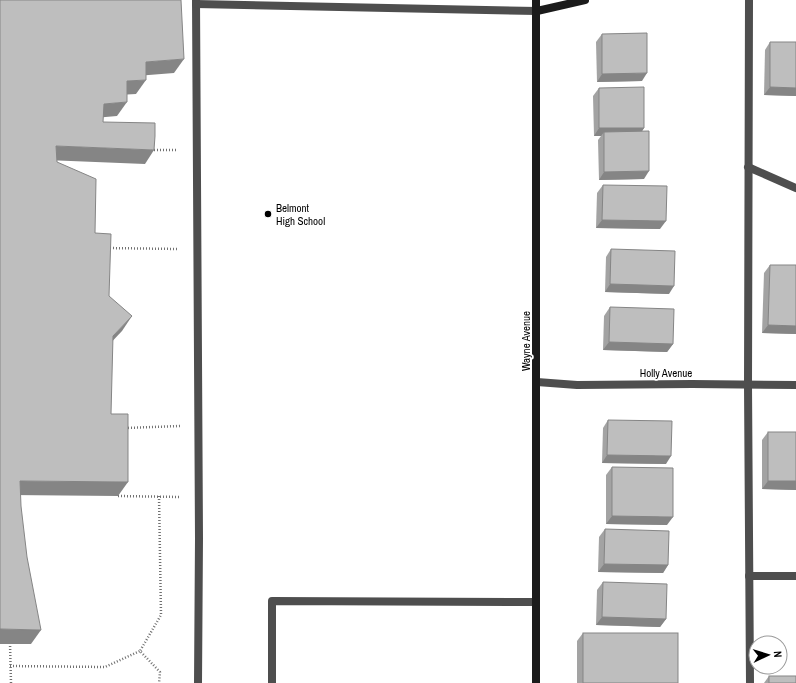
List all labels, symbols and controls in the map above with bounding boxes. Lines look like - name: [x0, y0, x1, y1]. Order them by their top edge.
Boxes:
- place label: Belmont High School: [276, 201, 325, 228]
- marker: Belmont High School: [263, 209, 273, 219]
- street label: Wayne Avenue: [519, 311, 533, 371]
- street label: Holly Avenue: [640, 366, 692, 380]
- north arrow: [748, 635, 788, 675]
- text: N: [771, 651, 785, 658]

